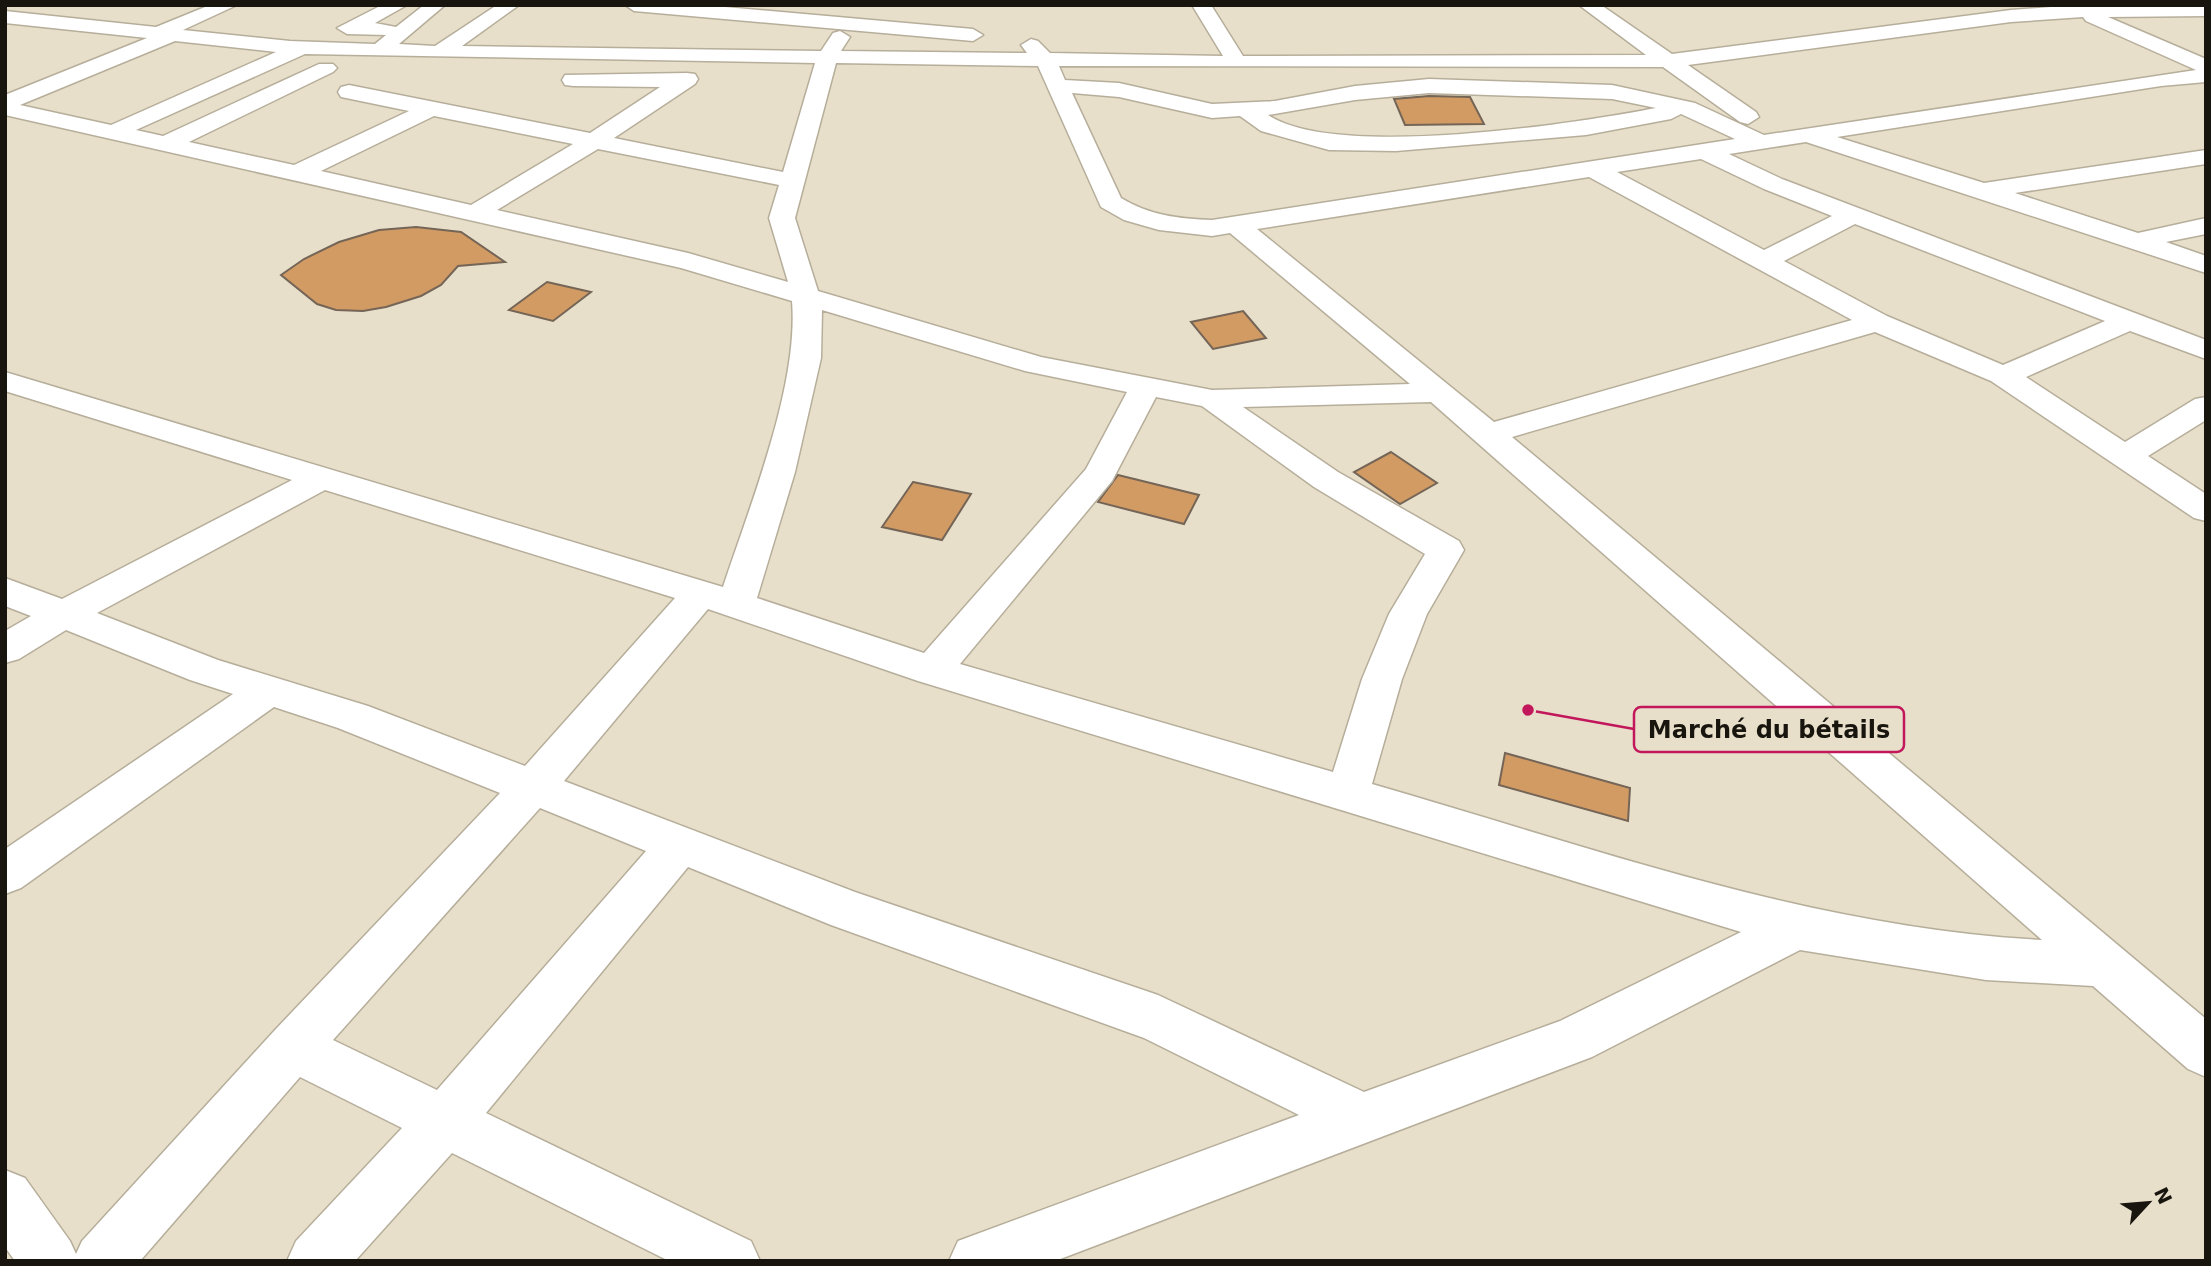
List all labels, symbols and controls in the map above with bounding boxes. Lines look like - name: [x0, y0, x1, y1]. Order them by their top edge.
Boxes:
- callout: Marché du bétails: [1634, 707, 1904, 752]
- text: Marché du bétails: [1648, 716, 1890, 744]
- north arrow: [2113, 1168, 2183, 1238]
- text: N: [2150, 1184, 2177, 1208]

